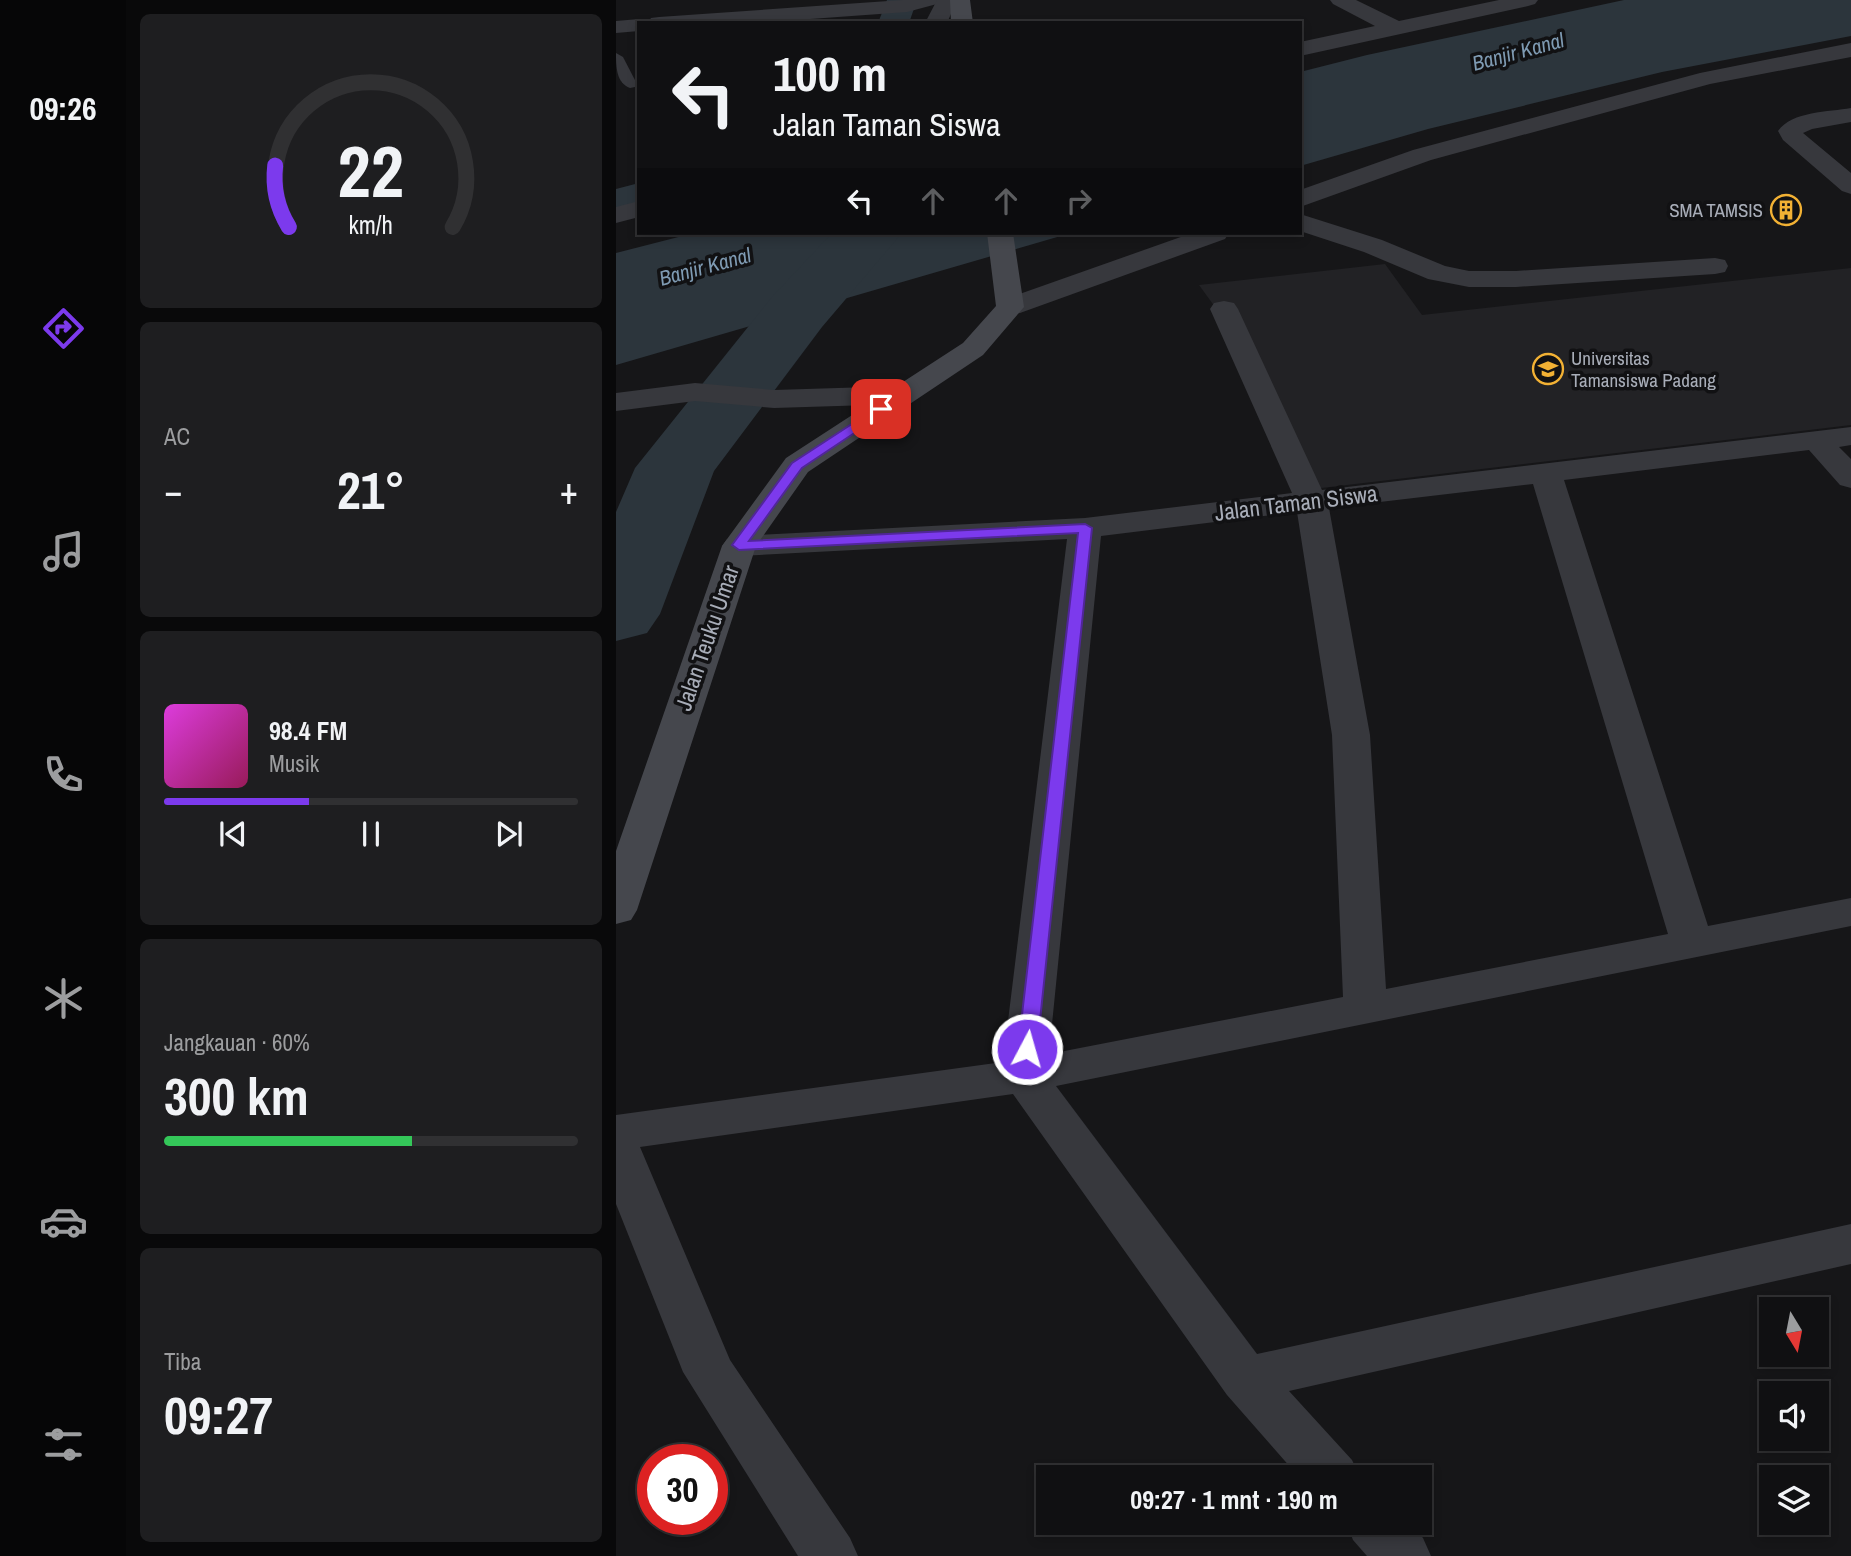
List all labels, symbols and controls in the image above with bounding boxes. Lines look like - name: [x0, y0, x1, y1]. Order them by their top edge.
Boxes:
- water label: Banjir Kanal: [1469, 25, 1568, 78]
- text: 100 m: [773, 40, 887, 106]
- icon: left: [658, 49, 749, 140]
- text: 09:26: [29, 87, 97, 130]
- text: Jalan Taman Siswa: [773, 103, 1001, 146]
- text: 22: [338, 123, 404, 221]
- icon: left: [841, 182, 879, 220]
- icon: ahead: [914, 182, 952, 220]
- icon: ahead: [987, 182, 1025, 220]
- icon: right: [1060, 182, 1098, 220]
- building icon: SMA TAMSIS: [1769, 193, 1803, 227]
- place label: SMA TAMSIS: [1669, 197, 1763, 223]
- text: km/h: [349, 208, 393, 242]
- water label: Banjir Kanal: [656, 240, 755, 293]
- icon: directions: [39, 304, 88, 353]
- place label: Universitas Tamansiswa Padang: [1571, 345, 1716, 393]
- school or university icon: Universitas Tamansiswa Padang: [1531, 352, 1565, 386]
- pin: [851, 379, 911, 439]
- icon: arrive: [862, 390, 900, 428]
- text: AC: [164, 421, 190, 452]
- text: 21°: [337, 455, 405, 525]
- text: −: [164, 465, 182, 516]
- text: +: [560, 465, 578, 516]
- street label: Jalan Taman Siswa: [1213, 477, 1380, 528]
- icon: music: [39, 527, 88, 576]
- street label: Jalan Teuku Umar: [667, 560, 746, 715]
- text: 98.4 FM: [269, 713, 347, 748]
- text: Musik: [269, 748, 319, 779]
- icon: phone: [39, 750, 88, 799]
- icon: previous: [214, 815, 252, 853]
- icon: pause: [352, 815, 390, 853]
- icon: next: [490, 815, 528, 853]
- icon: climate: [39, 974, 88, 1023]
- position arrow: [990, 1012, 1064, 1086]
- text: Jangkauan · 60%: [164, 1027, 310, 1058]
- text: 300 km: [164, 1061, 309, 1131]
- icon: car: [39, 1197, 88, 1246]
- north arrow: [1759, 1297, 1829, 1367]
- map controls: [1759, 1297, 1829, 1535]
- text: Tiba: [164, 1346, 201, 1377]
- text: 09:27: [164, 1380, 273, 1450]
- button: sound: [1759, 1381, 1829, 1451]
- icon: filters: [39, 1420, 88, 1469]
- speed limit sign: 30: [637, 1444, 728, 1535]
- button: layers: [1759, 1465, 1829, 1535]
- text: 09:27 · 1 mnt · 190 m: [1130, 1482, 1338, 1517]

